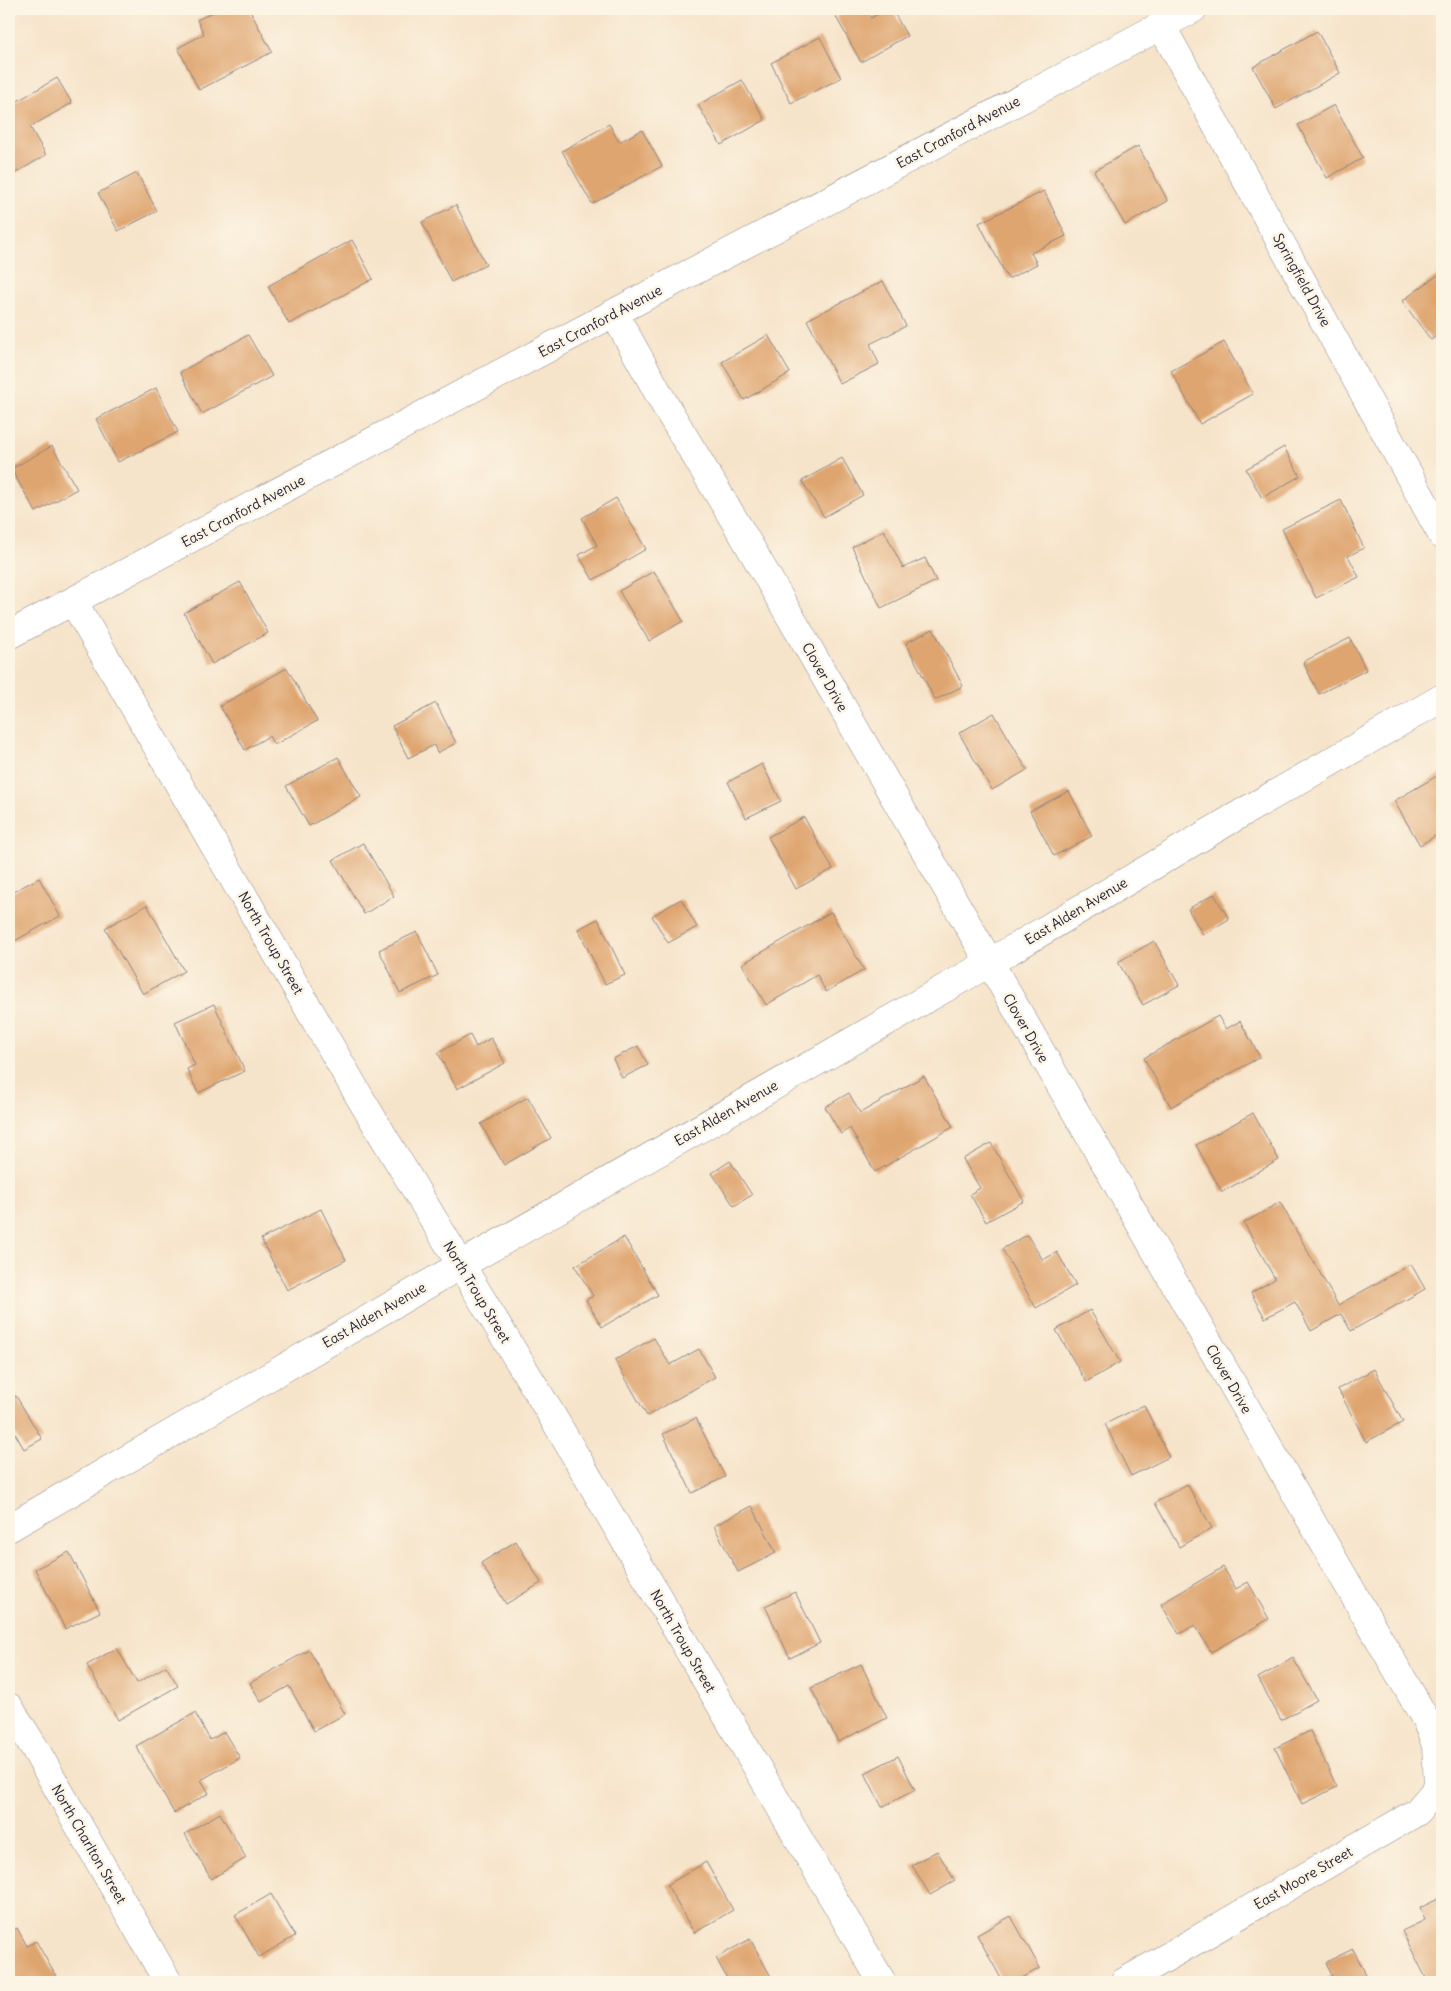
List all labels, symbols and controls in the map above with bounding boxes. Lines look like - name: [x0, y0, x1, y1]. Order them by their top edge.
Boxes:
- street label: East Cranford Avenue: [893, 92, 1023, 172]
- street label: Springfield Drive: [1269, 230, 1335, 330]
- street label: East Cranford Avenue: [535, 281, 665, 361]
- street label: East Cranford Avenue: [178, 471, 308, 551]
- street label: Clover Drive: [798, 639, 852, 715]
- street label: East Alden Avenue: [1021, 873, 1131, 949]
- street label: North Troup Street: [234, 888, 308, 998]
- street label: Clover Drive: [999, 990, 1053, 1066]
- street label: East Alden Avenue: [671, 1076, 781, 1150]
- street label: North Troup Street: [439, 1238, 515, 1347]
- street label: East Alden Avenue: [319, 1278, 429, 1352]
- street label: Clover Drive: [1202, 1341, 1256, 1417]
- street label: North Troup Street: [646, 1586, 720, 1696]
- street label: North Charlton Street: [48, 1781, 131, 1907]
- street label: East Moore Street: [1250, 1842, 1356, 1914]

